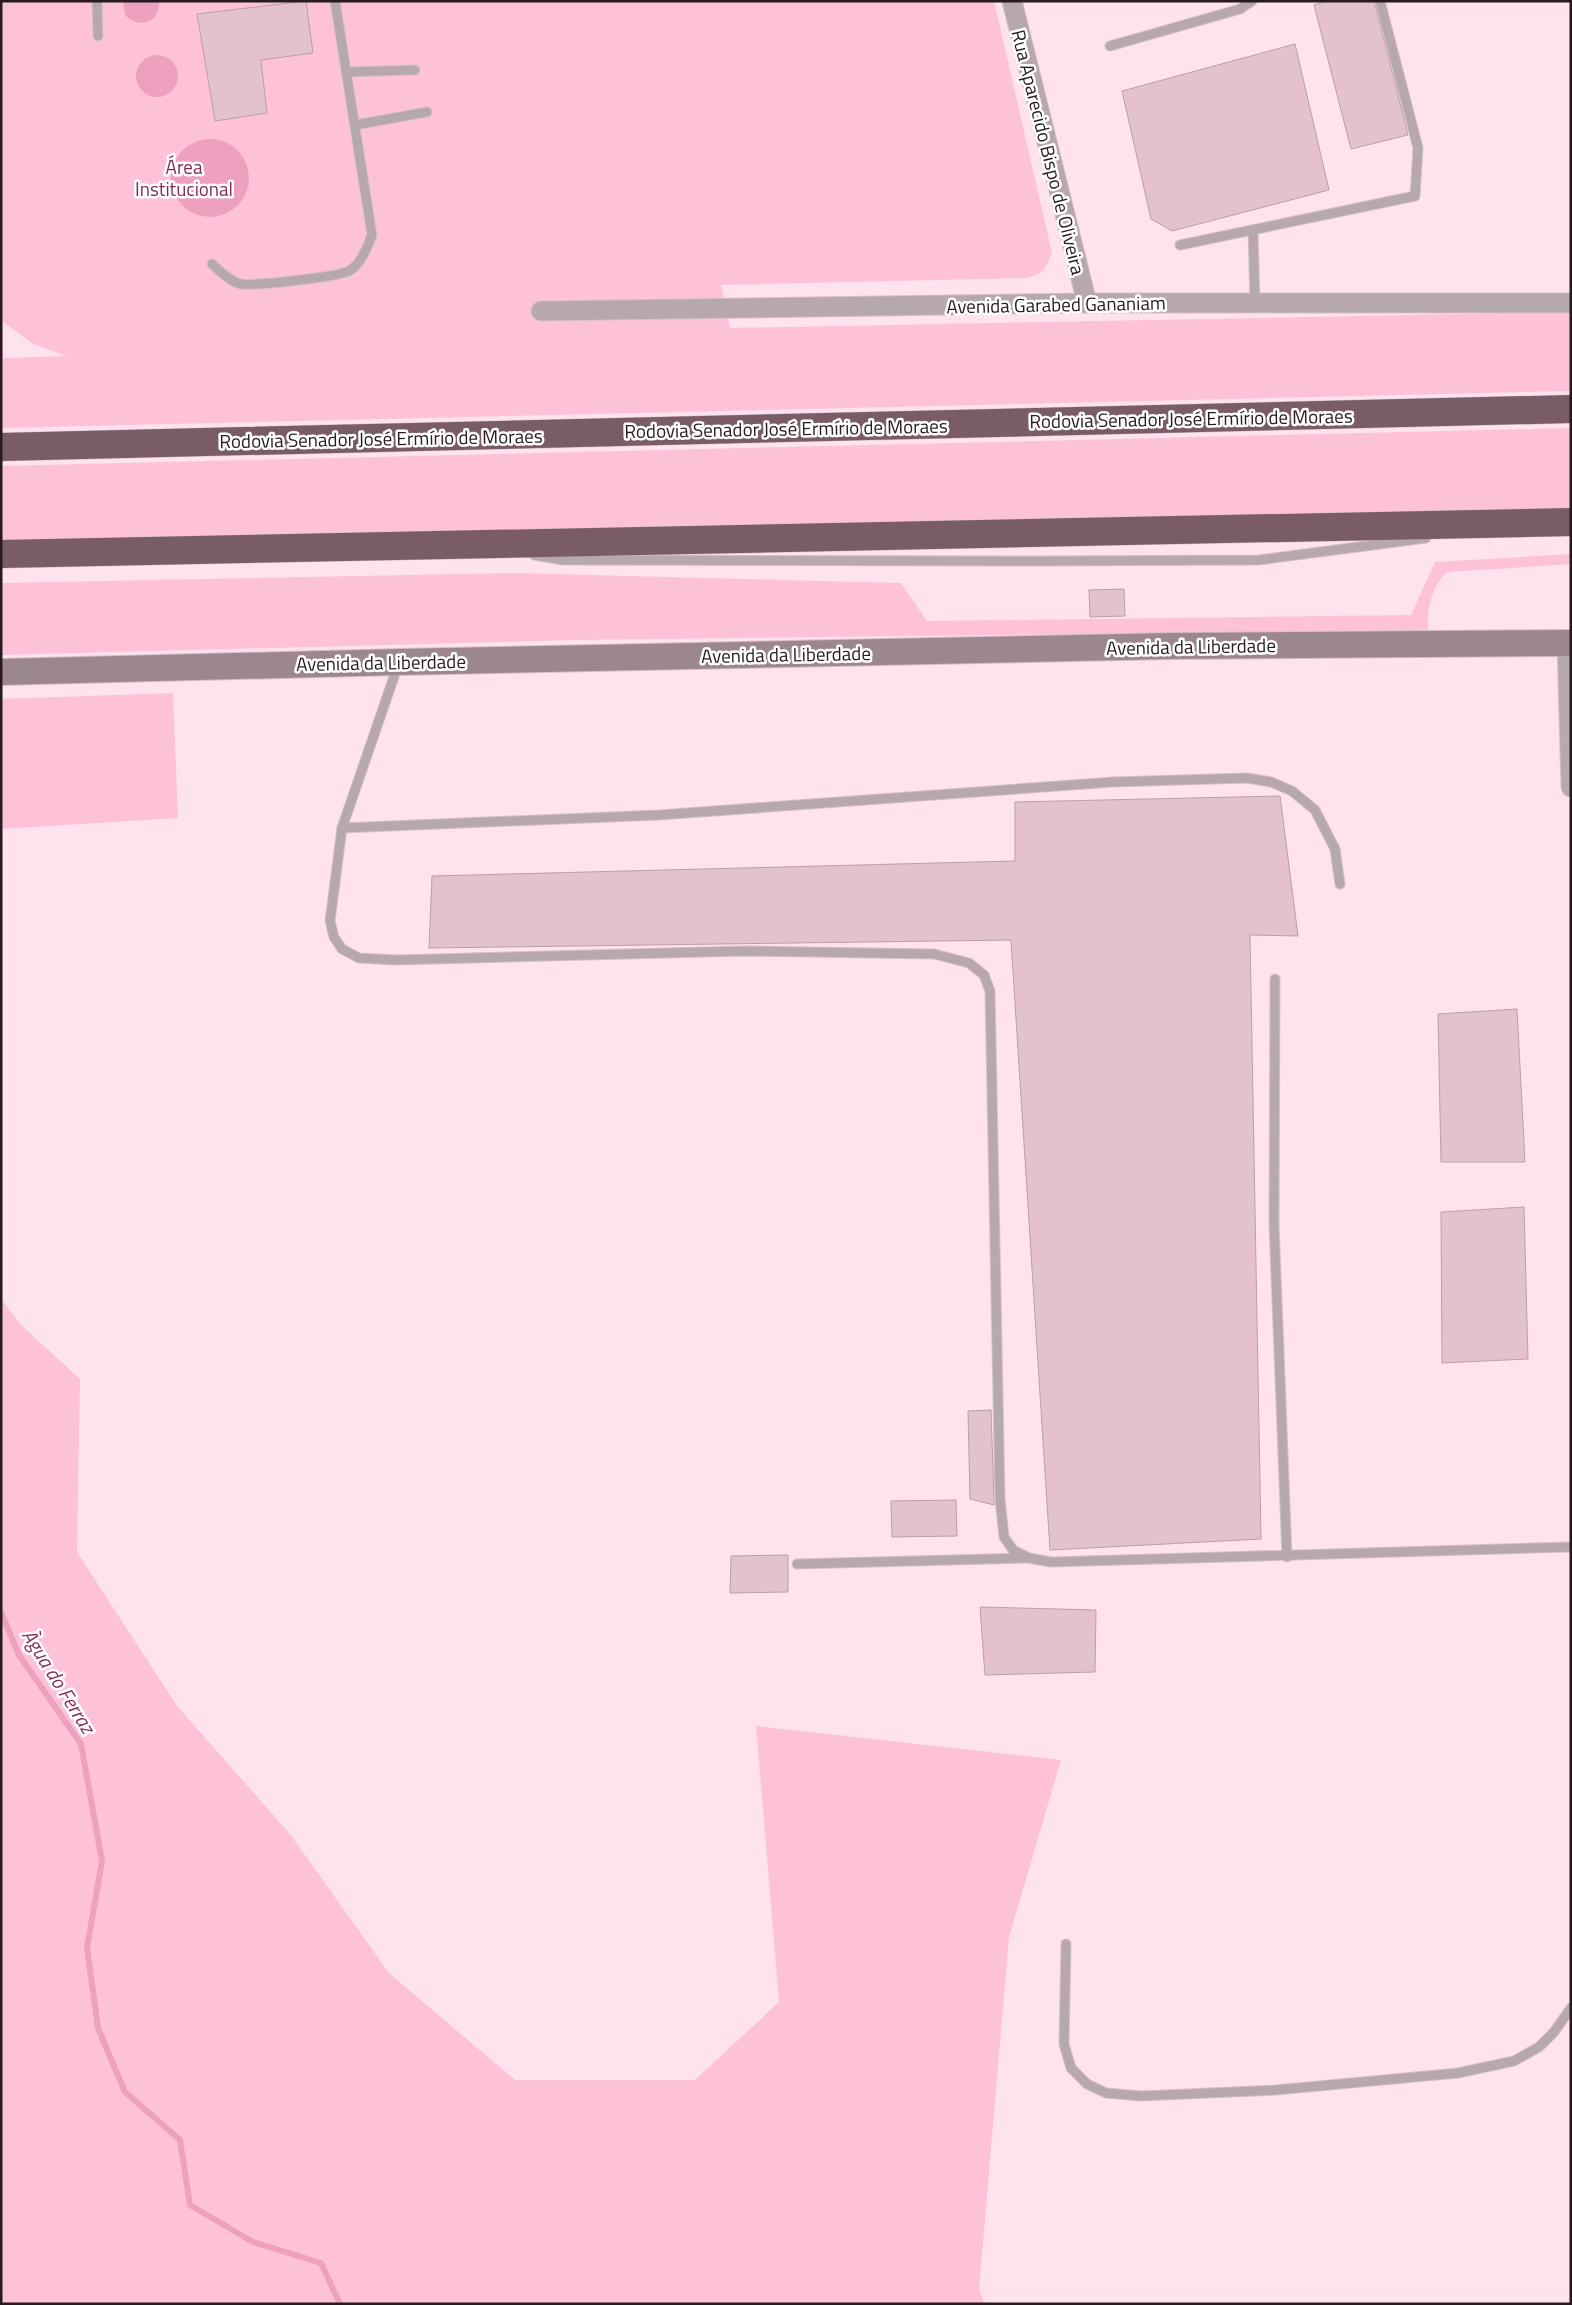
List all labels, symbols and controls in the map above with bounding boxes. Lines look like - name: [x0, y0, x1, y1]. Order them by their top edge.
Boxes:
- street label: Rua Aparecido Bispo de Oliveira: [1004, 26, 1094, 278]
- park label: Área Institucional: [135, 152, 233, 203]
- street label: Avenida Garabed Gananiam: [946, 288, 1166, 320]
- street label: Rodovia Senador José Ermírio de Moraes: [1029, 401, 1353, 435]
- street label: Rodovia Senador José Ermírio de Moraes: [624, 411, 948, 445]
- street label: Rodovia Senador José Ermírio de Moraes: [219, 421, 543, 455]
- street label: Avenida da Liberdade: [1106, 630, 1276, 662]
- street label: Avenida da Liberdade: [701, 638, 871, 670]
- street label: Avenida da Liberdade: [296, 646, 466, 678]
- water label: Àgua do Ferraz: [15, 1623, 104, 1741]

